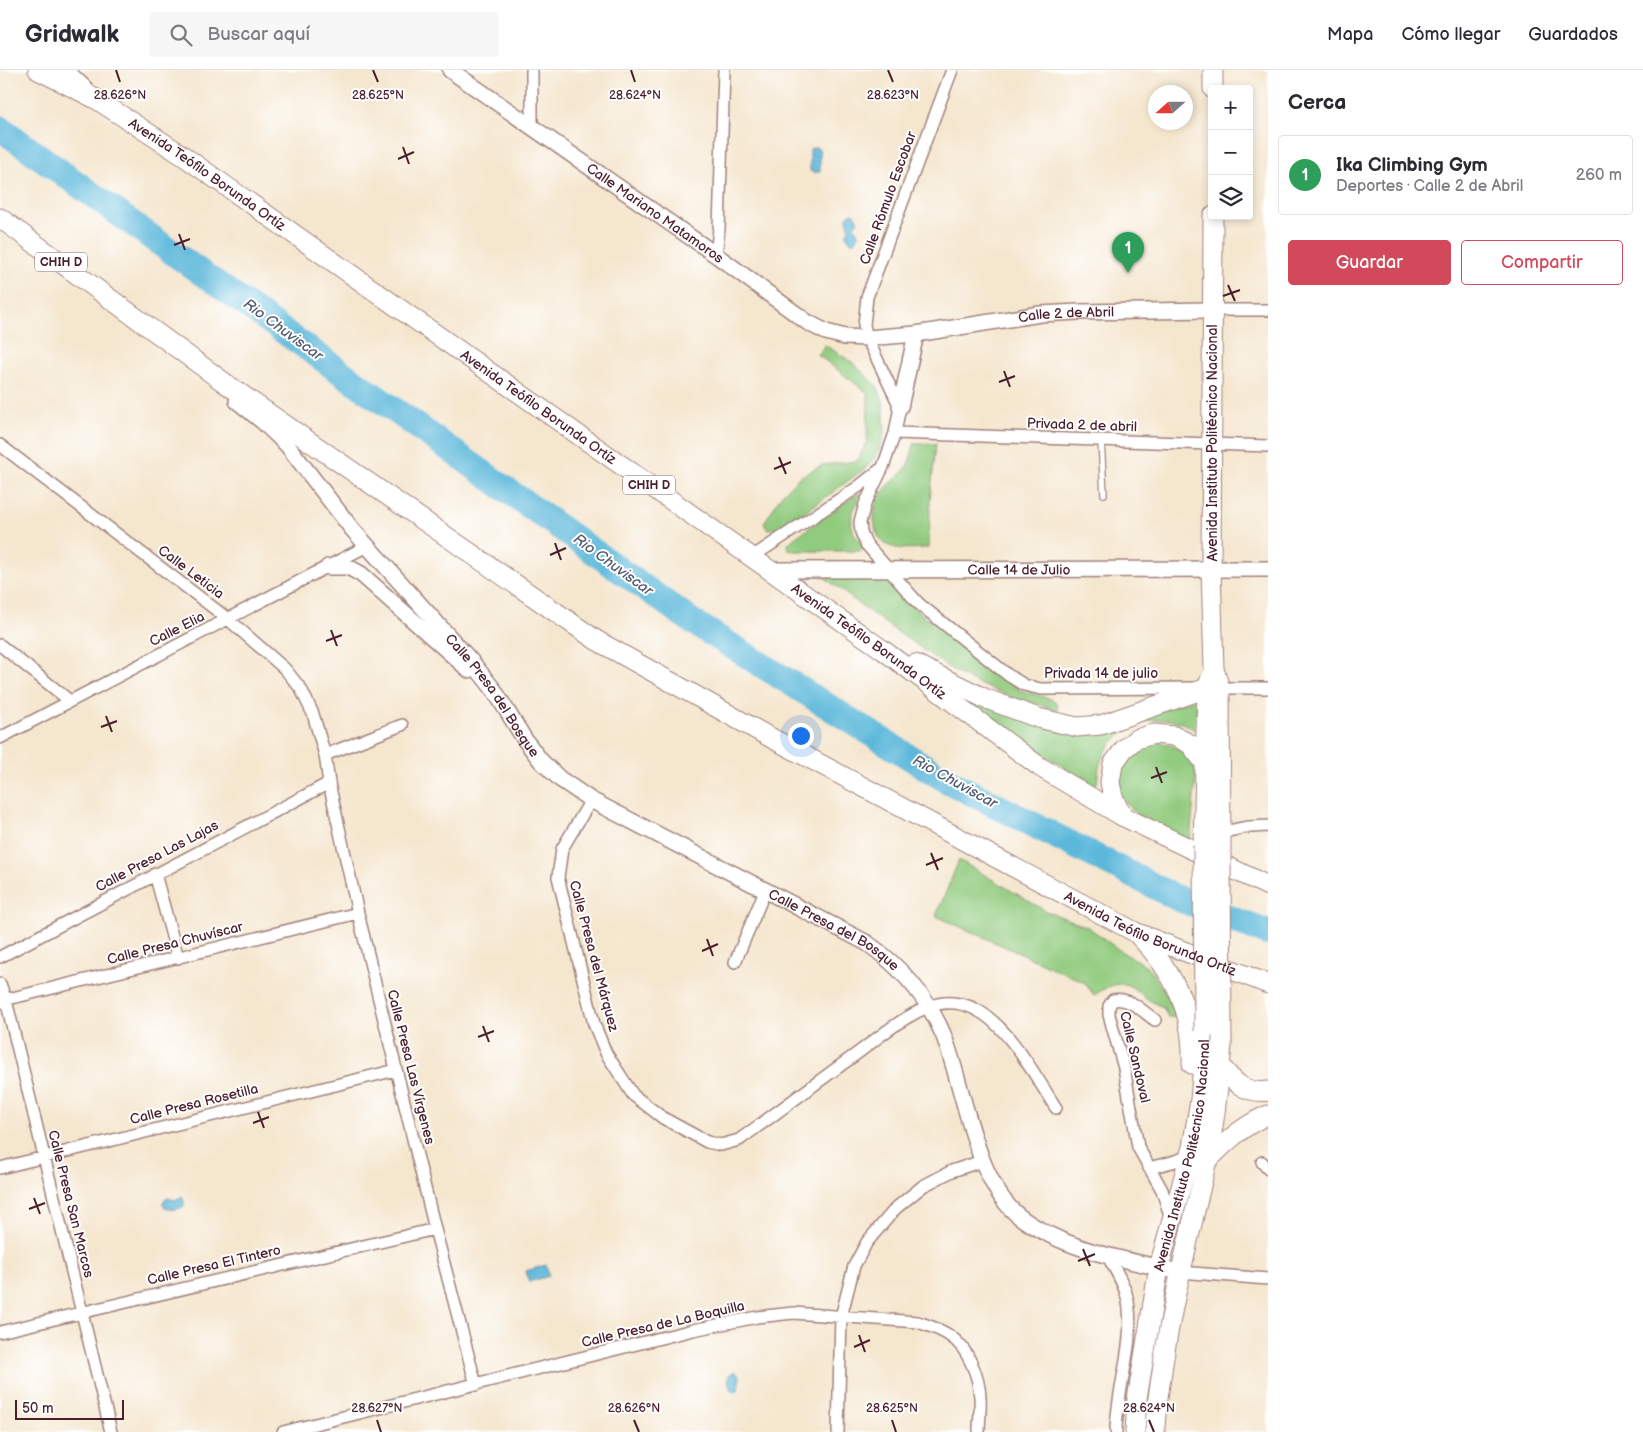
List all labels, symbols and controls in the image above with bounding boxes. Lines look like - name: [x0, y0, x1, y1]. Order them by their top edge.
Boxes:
- search box: [149, 12, 499, 57]
- text: Gridwalk: [25, 20, 119, 49]
- icon: search: [167, 21, 195, 49]
- text: Buscar aquí: [207, 23, 310, 46]
- text: Mapa: [1327, 24, 1373, 45]
- text: Cómo llegar: [1401, 24, 1500, 45]
- text: Guardados: [1528, 24, 1618, 45]
- north arrow: [1148, 85, 1193, 130]
- map controls: [1208, 85, 1253, 220]
- button: +: [1208, 85, 1253, 130]
- text: 28.626°N: [94, 88, 146, 103]
- text: 28.625°N: [352, 88, 404, 103]
- text: 28.624°N: [609, 88, 661, 103]
- text: 28.623°N: [867, 88, 919, 103]
- text: Cerca: [1288, 90, 1346, 115]
- street label: Avenida Teófilo Borunda Ortíz: [126, 114, 289, 234]
- street label: Calle Rómulo Escobar: [856, 128, 920, 267]
- button: −: [1208, 130, 1253, 175]
- text: Ika Climbing Gym: [1336, 154, 1488, 177]
- street label: Calle Mariano Matamoros: [583, 159, 727, 266]
- text: 1: [1302, 166, 1308, 185]
- text: 260 m: [1576, 166, 1622, 185]
- button: layers: [1208, 175, 1253, 220]
- text: Deportes · Calle 2 de Abril: [1336, 177, 1523, 196]
- pin: 1: [1112, 232, 1144, 273]
- button: Guardar: [1288, 240, 1451, 285]
- button: Compartir: [1461, 240, 1623, 285]
- road number: CHIH D: [35, 252, 87, 272]
- water label: Rio Chuviscar: [239, 295, 328, 366]
- street label: Calle 2 de Abril: [1017, 303, 1114, 326]
- street label: Avenida Instituto Politécnico Nacional: [1204, 324, 1221, 562]
- street label: Avenida Teófilo Borunda Ortíz: [457, 346, 620, 468]
- street label: Privada 2 de abril: [1027, 415, 1137, 435]
- road number: CHIH D: [623, 476, 675, 494]
- water label: Rio Chuviscar: [569, 530, 658, 601]
- street label: Calle Leticia: [155, 542, 227, 602]
- street label: Calle 14 de Julio: [968, 561, 1070, 578]
- street label: Avenida Teófilo Borunda Ortíz: [788, 580, 950, 703]
- street label: Calle Elia: [147, 608, 208, 650]
- street label: Calle Presa del Bosque: [442, 630, 543, 760]
- street label: Privada 14 de julio: [1044, 665, 1158, 682]
- your location: [788, 723, 814, 749]
- water label: Rio Chuviscar: [909, 751, 1002, 814]
- street label: Calle Presa Las Lajas: [93, 816, 221, 896]
- street label: Calle Presa del Márquez: [566, 879, 622, 1034]
- street label: Calle Presa del Bosque: [766, 885, 903, 974]
- street label: Avenida Teófilo Borunda Ortíz: [1062, 887, 1239, 979]
- street label: Calle Presa Chuvíscar: [105, 918, 246, 968]
- street label: Calle Presa Las Vírgenes: [384, 988, 438, 1146]
- street label: Calle Sandoval: [1116, 1009, 1154, 1105]
- street label: Avenida Instituto Politécnico Nacional: [1150, 1039, 1213, 1273]
- street label: Calle Presa Rosetilla: [128, 1080, 260, 1128]
- street label: Calle Presa San Marcos: [44, 1128, 98, 1280]
- street label: Calle Presa El Tintero: [146, 1241, 282, 1289]
- street label: Calle Presa de La Boquilla: [580, 1297, 746, 1351]
- scale bar: [15, 1397, 124, 1420]
- text: 50 m: [22, 1400, 54, 1417]
- text: 28.627°N: [351, 1401, 403, 1416]
- text: 28.626°N: [608, 1401, 660, 1416]
- text: 28.625°N: [866, 1401, 918, 1416]
- text: 28.624°N: [1123, 1401, 1175, 1416]

